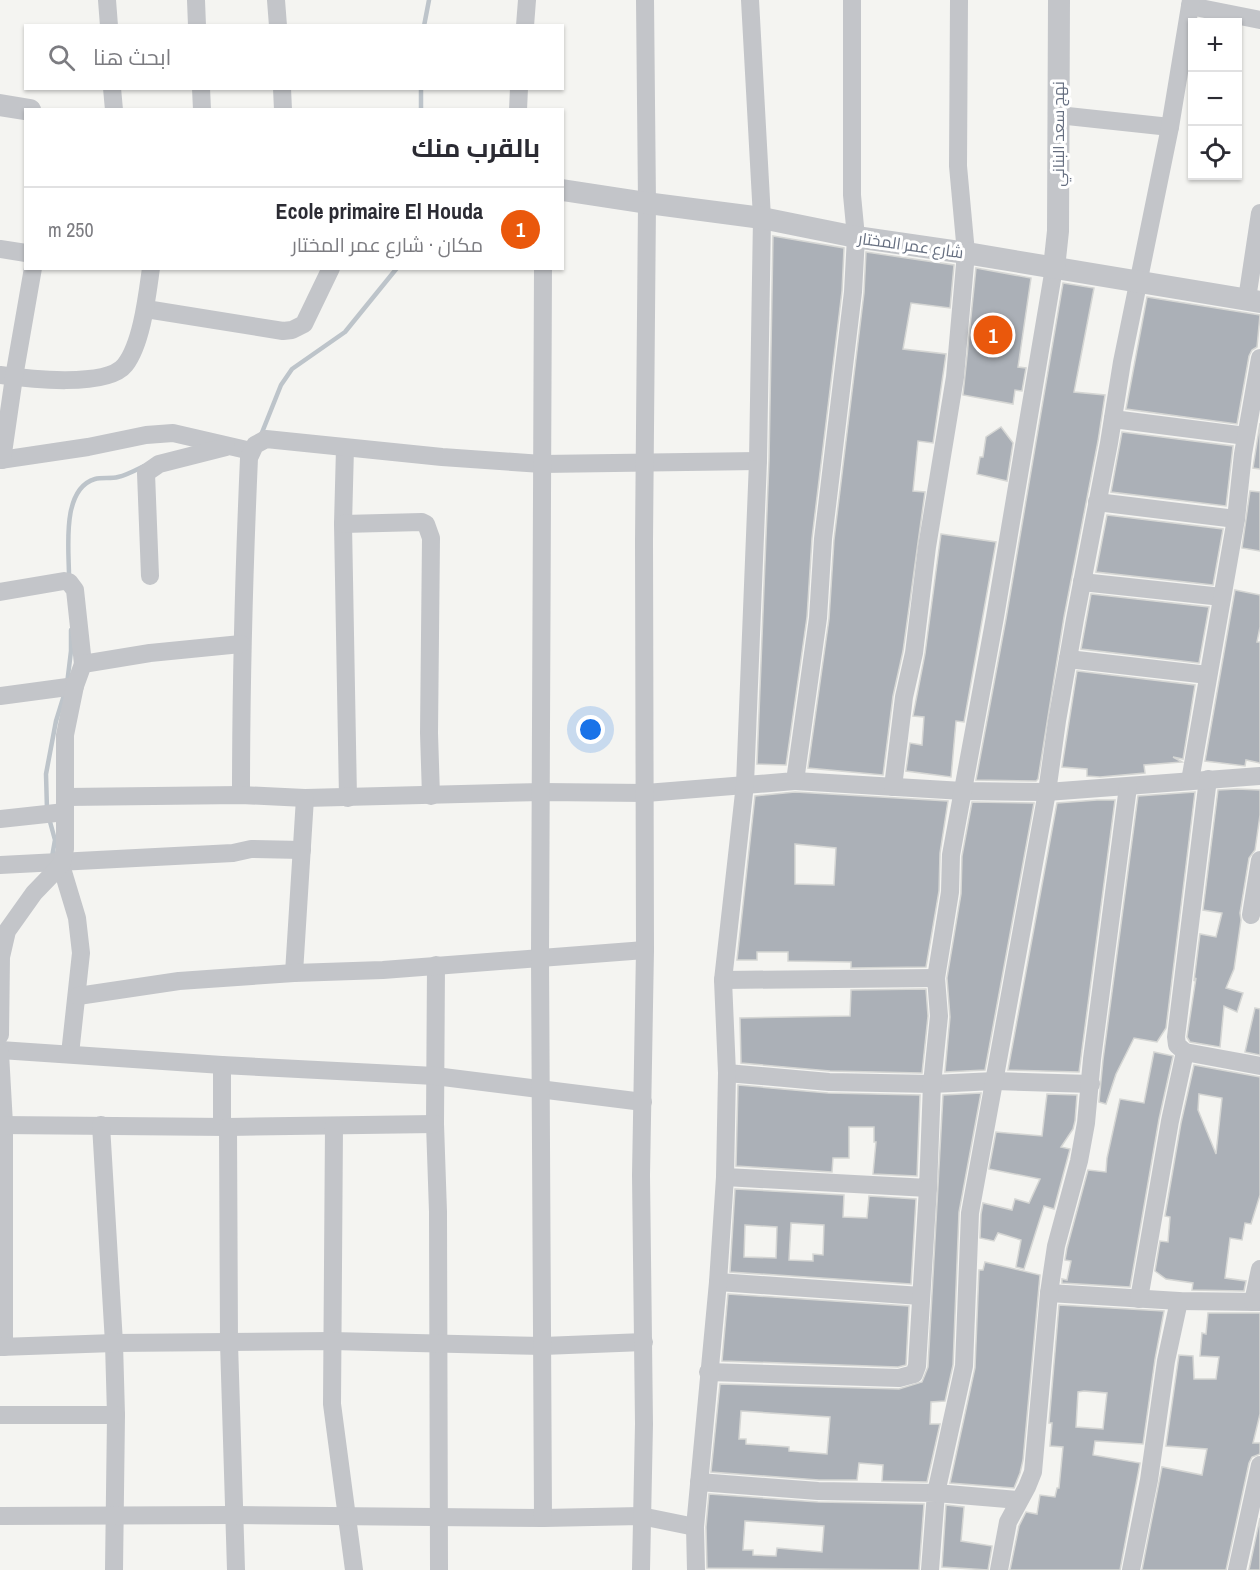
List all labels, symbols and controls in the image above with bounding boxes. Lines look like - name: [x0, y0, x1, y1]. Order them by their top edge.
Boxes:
- map controls: [1188, 18, 1242, 180]
- button: +: [1188, 18, 1242, 72]
- search box: [24, 24, 564, 90]
- icon: search: [45, 41, 78, 74]
- text: ابحث هنا: [93, 42, 172, 72]
- button: −: [1188, 72, 1242, 126]
- street label: نهج سعد البناني: [1047, 81, 1072, 187]
- button: locate: [1188, 126, 1242, 180]
- text: بالقرب منك: [411, 130, 540, 165]
- text: Ecole primaire El Houda: [275, 196, 483, 226]
- text: 250 m: [48, 216, 94, 243]
- text: 1: [516, 216, 525, 243]
- street label: شارع عمر المختار: [856, 227, 965, 264]
- text: مكان · شارع عمر المختار: [291, 231, 483, 258]
- pin: 1: [974, 312, 1012, 358]
- your location: [576, 715, 605, 744]

